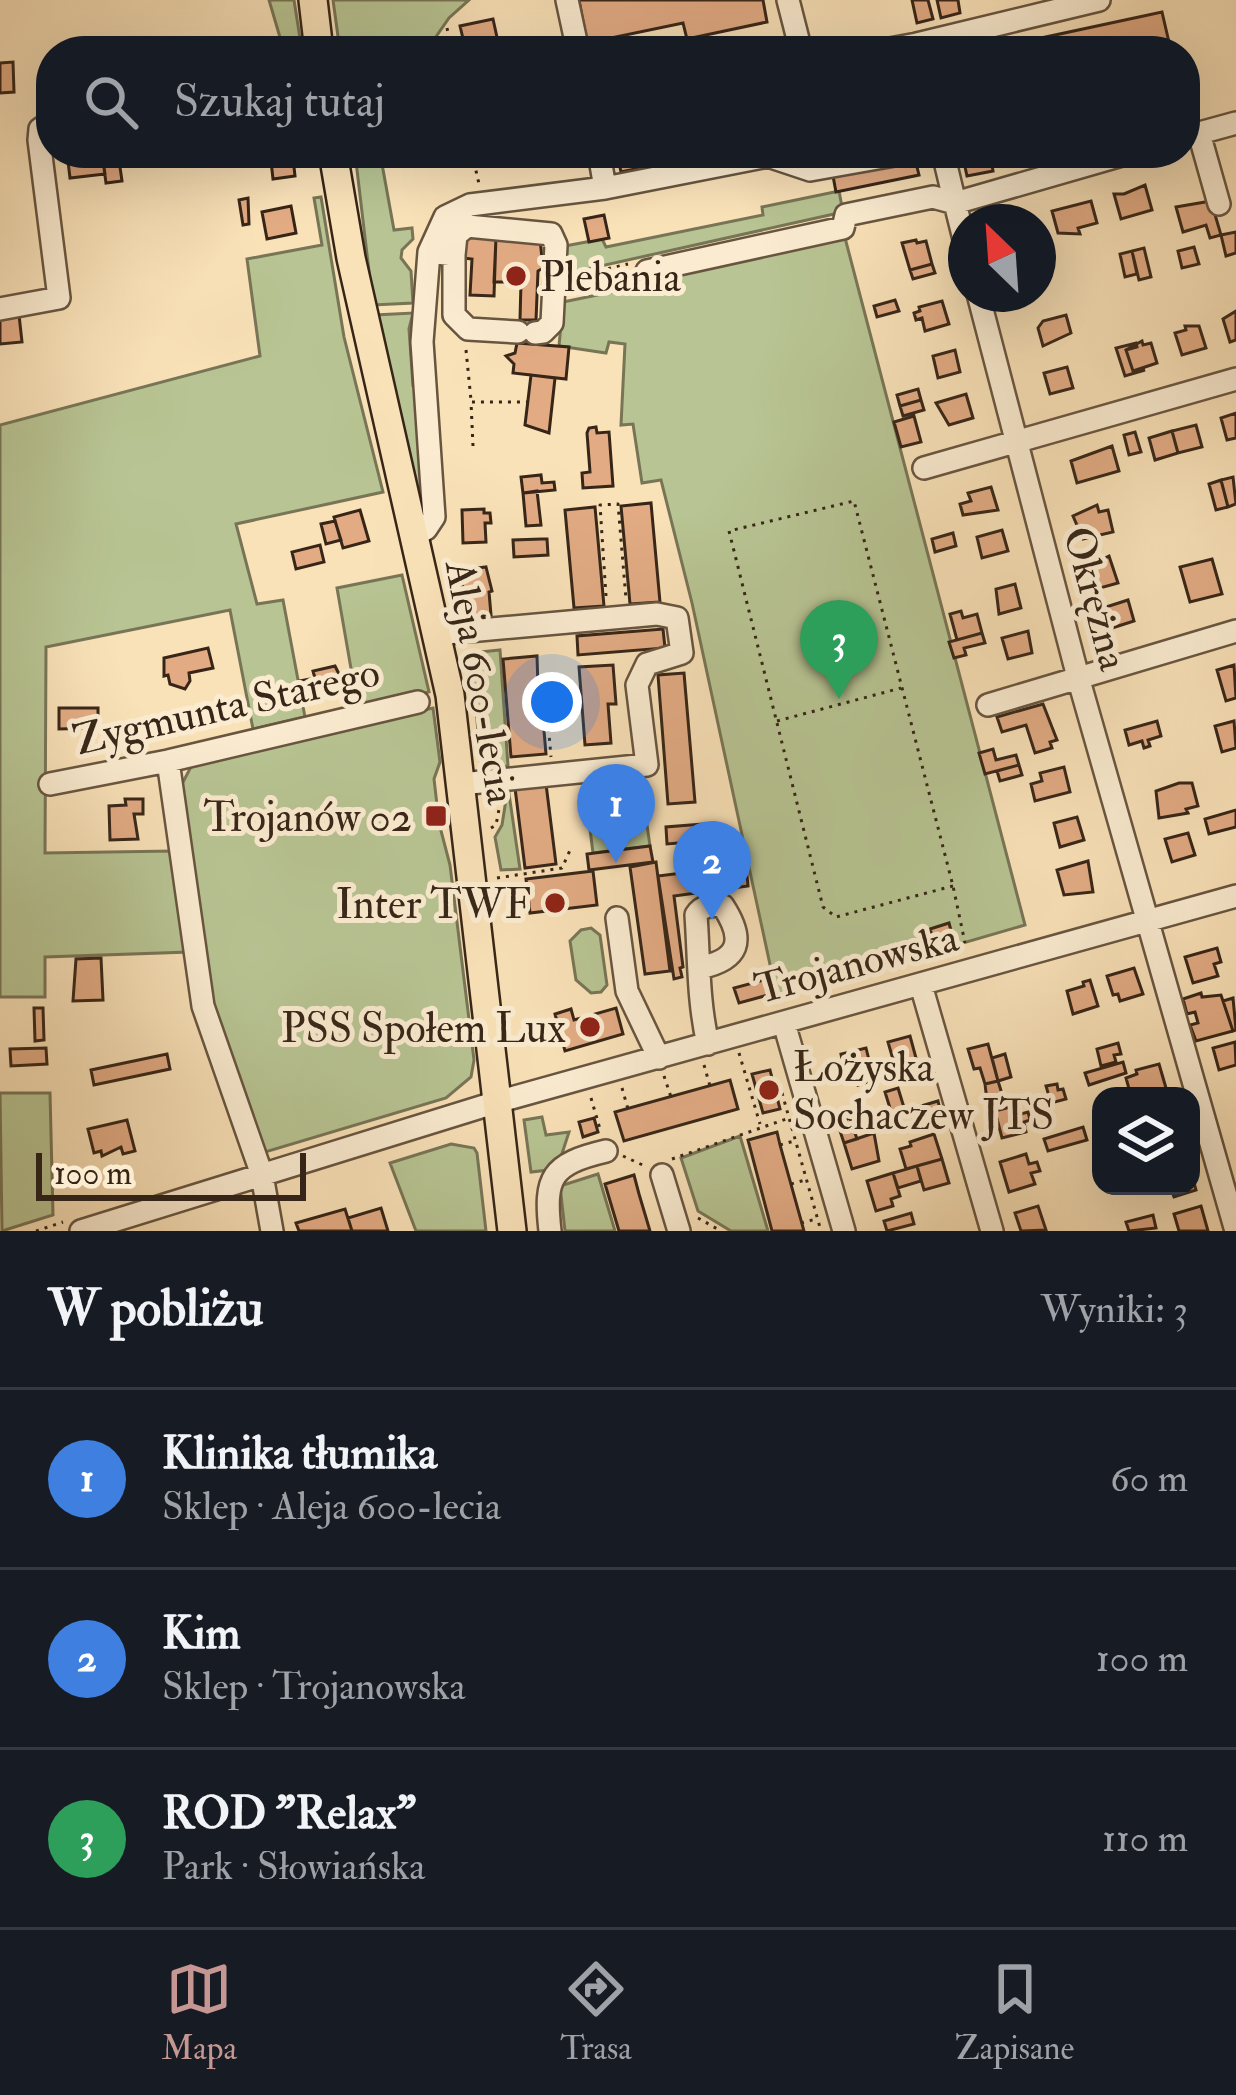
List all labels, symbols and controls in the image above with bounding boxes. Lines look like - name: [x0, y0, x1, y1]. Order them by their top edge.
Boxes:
- search box: [36, 36, 1200, 168]
- icon: search: [78, 69, 144, 135]
- text: Szukaj tutaj: [174, 74, 385, 130]
- north arrow: [948, 204, 1056, 312]
- place label: Plebania: [540, 252, 681, 304]
- marker: Plebania: [503, 263, 529, 289]
- street label: Okrężna: [1051, 521, 1139, 677]
- street label: Aleja 600-lecia: [433, 556, 527, 809]
- pin: 3: [800, 600, 878, 699]
- street label: Zygmunta Starego: [68, 646, 385, 767]
- your location: [522, 672, 582, 732]
- pin: 1: [577, 764, 655, 863]
- place label: Trojanów 02: [204, 792, 412, 844]
- marker: Trojanów 02: [423, 803, 449, 829]
- pin: 2: [673, 821, 751, 920]
- place label: Inter TWF: [336, 879, 531, 931]
- marker: Inter TWF: [542, 890, 568, 916]
- street label: Trojanowska: [749, 912, 964, 1016]
- place label: PSS Społem Lux: [281, 1003, 566, 1055]
- marker: PSS Społem Lux: [577, 1014, 603, 1040]
- place label: Łożyska Sochaczew JTS: [793, 1042, 1054, 1142]
- marker: Łożyska Sochaczew JTS: [756, 1077, 782, 1103]
- map controls: [1092, 1087, 1200, 1195]
- button: layers: [1092, 1087, 1200, 1195]
- scale bar: [36, 1147, 306, 1200]
- text: 100 m: [54, 1153, 132, 1194]
- text: W pobliżu: [48, 1277, 263, 1341]
- text: Wyniki: 3: [1041, 1285, 1188, 1334]
- text: Klinika tłumika: [162, 1426, 437, 1482]
- text: 1: [80, 1454, 94, 1503]
- text: 60 m: [1110, 1454, 1188, 1503]
- text: Sklep · Aleja 600-lecia: [162, 1482, 501, 1531]
- text: Kim: [162, 1606, 240, 1662]
- text: 2: [77, 1634, 97, 1683]
- text: 100 m: [1096, 1634, 1188, 1683]
- text: Sklep · Trojanowska: [162, 1662, 466, 1711]
- text: ROD "Relax": [162, 1786, 416, 1842]
- text: 3: [80, 1814, 94, 1863]
- text: 110 m: [1102, 1814, 1188, 1863]
- text: Park · Słowiańska: [162, 1842, 425, 1891]
- tab: Mapa: [162, 1956, 237, 2069]
- tab: Trasa: [560, 1956, 632, 2069]
- tab: Zapisane: [955, 1956, 1074, 2069]

